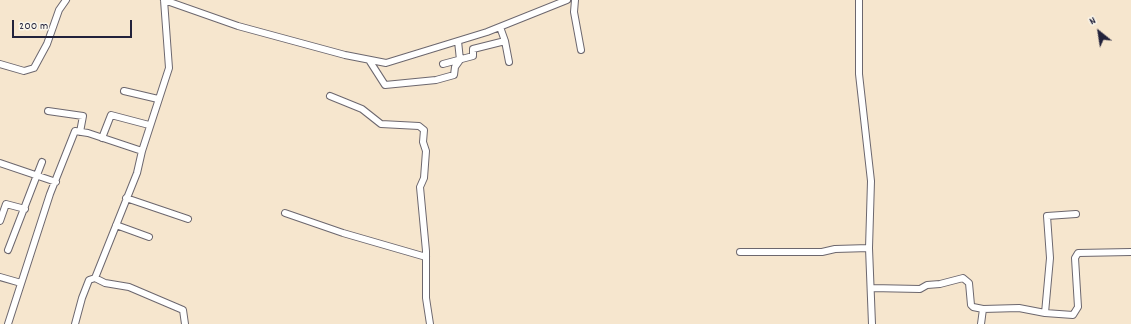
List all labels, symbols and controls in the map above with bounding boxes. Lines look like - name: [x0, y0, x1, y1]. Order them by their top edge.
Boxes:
- scale bar: [14, 12, 134, 38]
- north arrow: [1079, 12, 1119, 52]
- text: N: [1087, 13, 1099, 30]
- text: 200 m: [19, 18, 48, 35]

